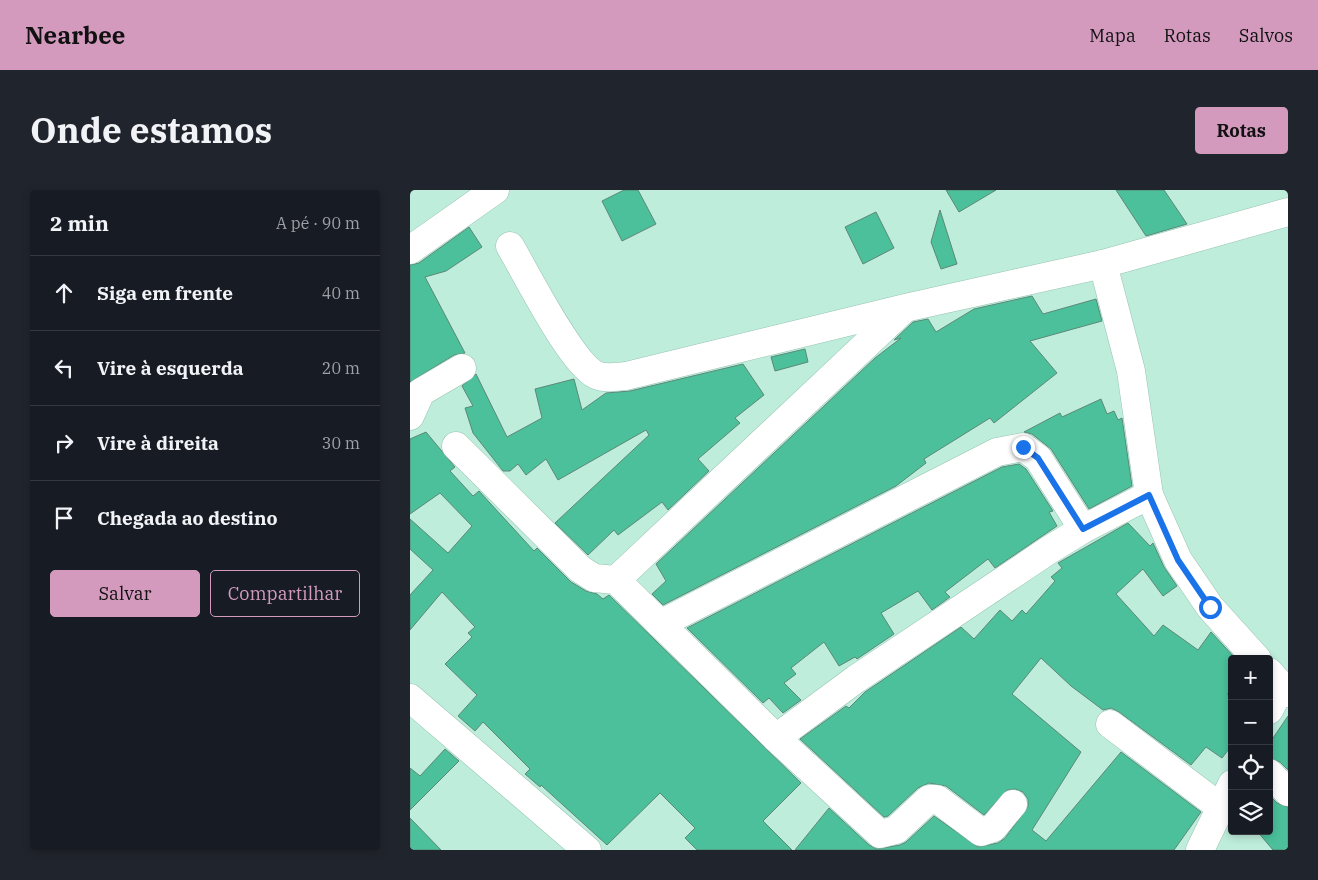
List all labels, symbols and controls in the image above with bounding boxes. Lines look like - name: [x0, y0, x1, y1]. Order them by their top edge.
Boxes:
- text: Nearbee: [25, 19, 125, 51]
- text: Mapa: [1089, 24, 1136, 47]
- text: Rotas: [1164, 24, 1211, 47]
- text: Salvos: [1239, 24, 1293, 47]
- text: Onde estamos: [30, 107, 272, 153]
- button: Rotas: [1195, 107, 1288, 154]
- text: 2 min: [50, 209, 109, 237]
- text: A pé · 90 m: [276, 213, 360, 233]
- icon: ahead: [50, 279, 78, 307]
- text: Siga em frente: [97, 281, 233, 305]
- text: 40 m: [322, 283, 360, 303]
- icon: left: [50, 354, 78, 382]
- text: Vire à esquerda: [97, 356, 244, 380]
- text: 20 m: [322, 358, 360, 378]
- icon: right: [50, 429, 78, 457]
- text: Vire à direita: [97, 431, 219, 455]
- text: 30 m: [322, 433, 360, 453]
- route end: [1012, 436, 1035, 459]
- icon: arrive: [50, 504, 78, 532]
- text: Chegada ao destino: [97, 506, 278, 530]
- button: Salvar: [50, 570, 200, 617]
- button: Compartilhar: [210, 570, 360, 617]
- route start: [1199, 596, 1222, 619]
- map controls: [1228, 655, 1273, 835]
- button: +: [1228, 655, 1273, 700]
- button: −: [1228, 700, 1273, 745]
- button: locate: [1228, 745, 1273, 790]
- button: layers: [1228, 790, 1273, 835]

